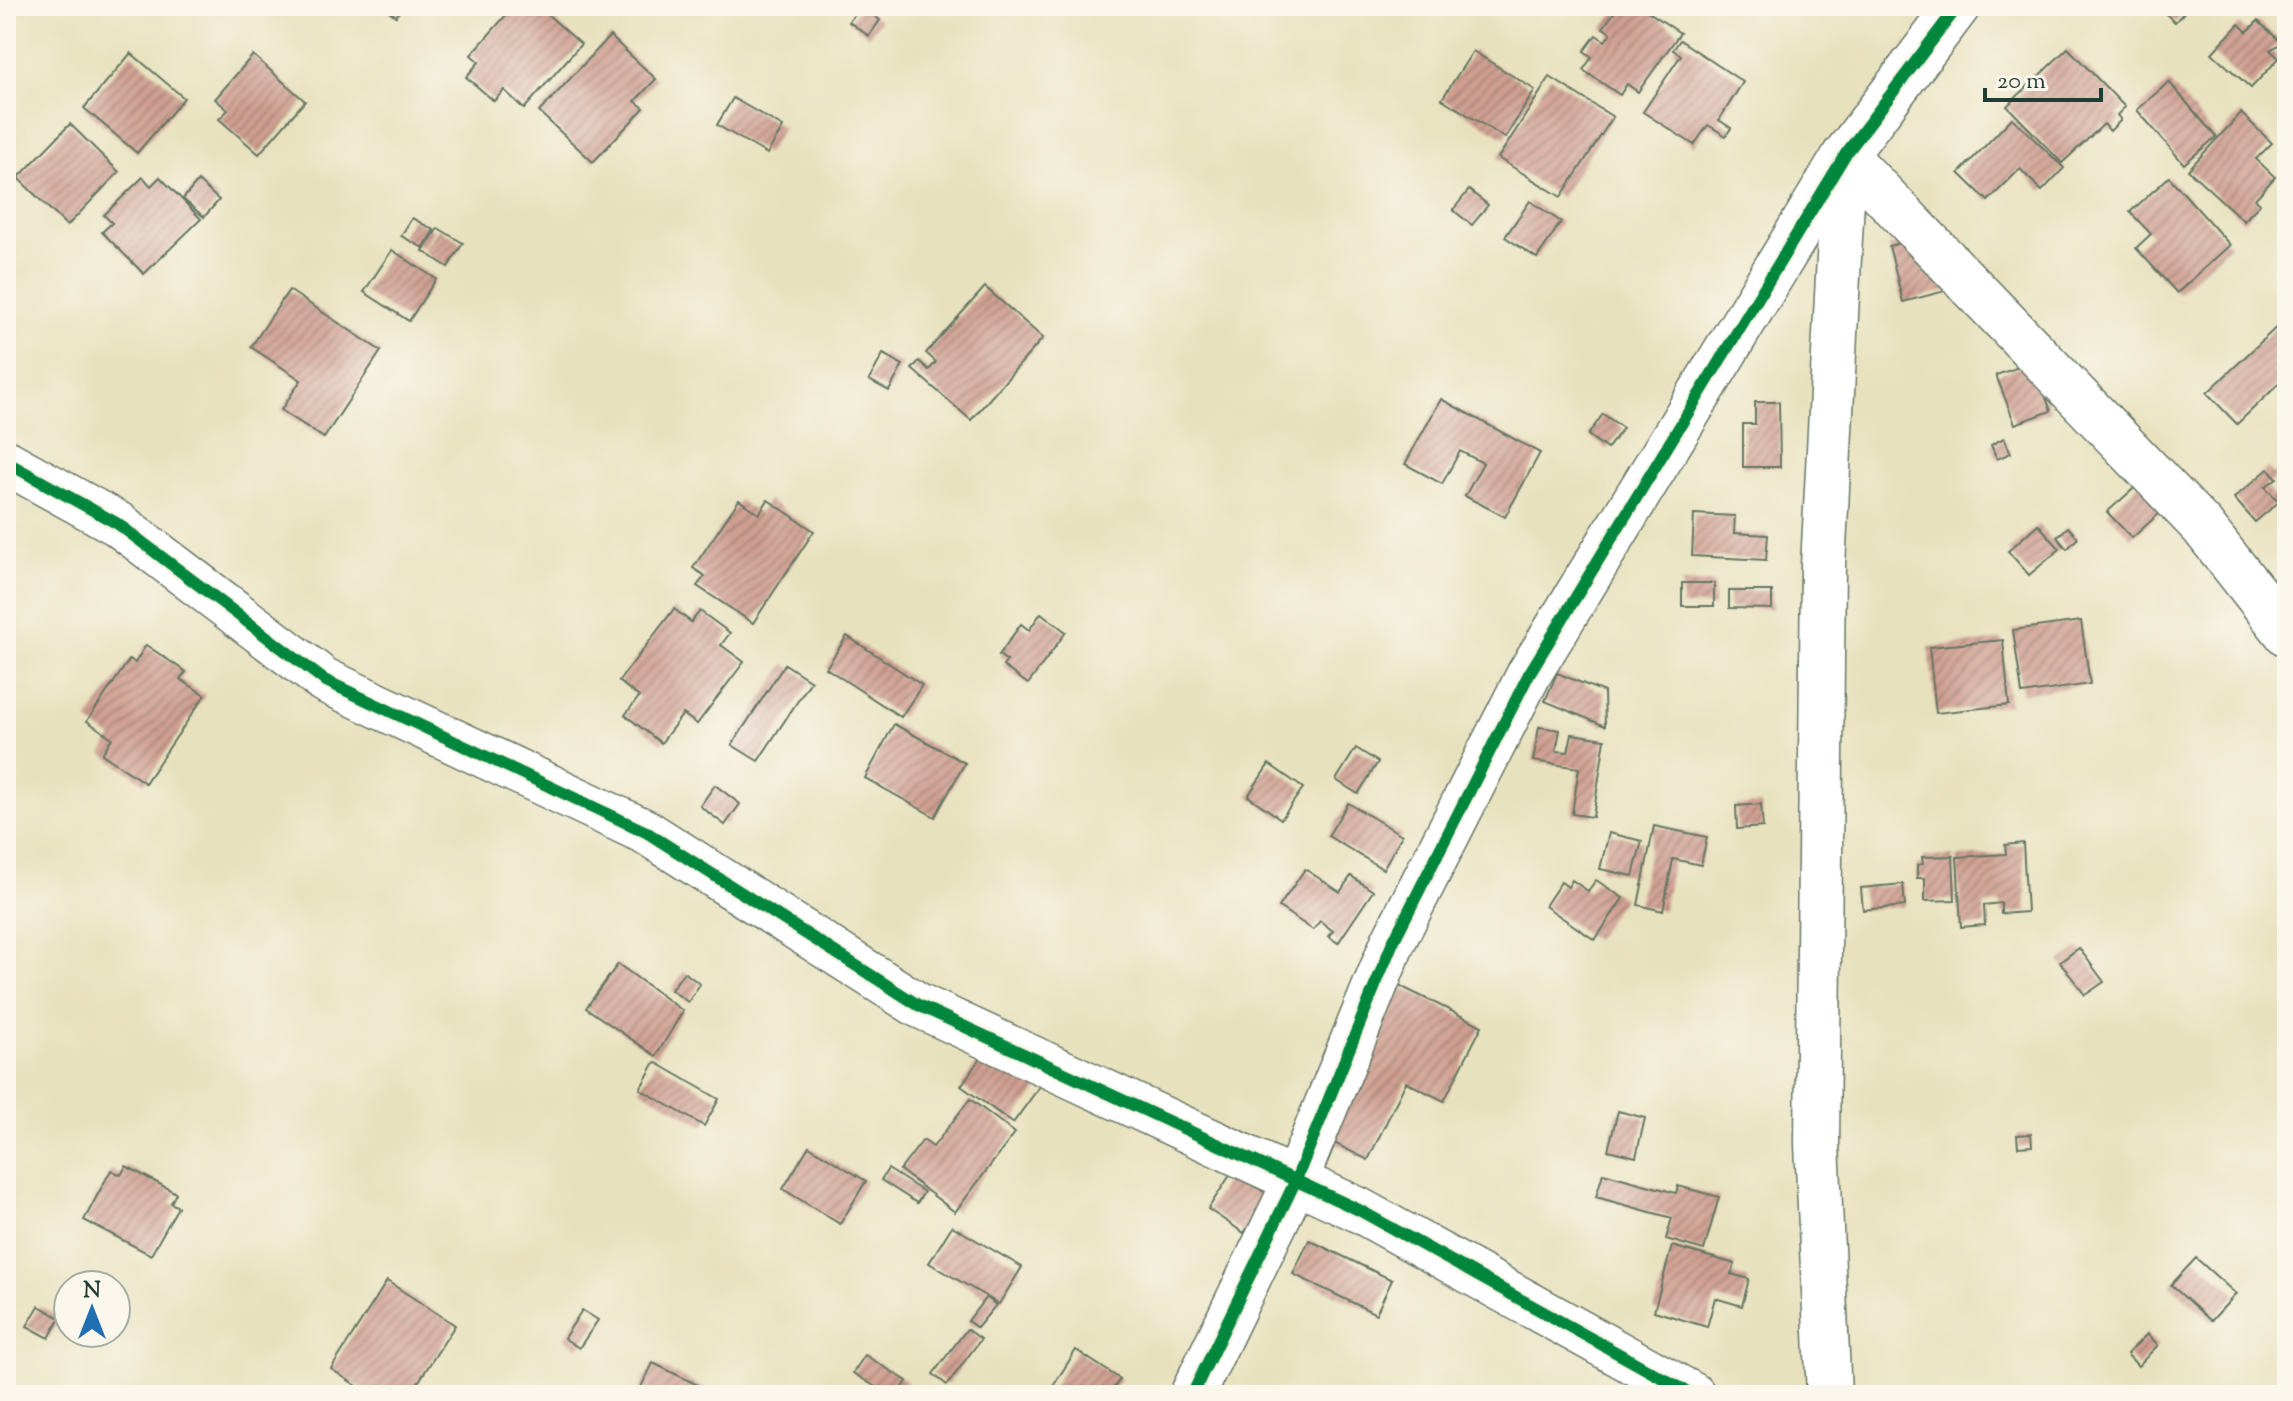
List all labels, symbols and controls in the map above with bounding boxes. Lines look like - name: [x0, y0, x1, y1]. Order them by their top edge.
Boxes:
- scale bar: [1985, 52, 2101, 102]
- text: 20 m: [1997, 65, 2046, 99]
- north arrow: [52, 1269, 132, 1349]
- text: N: [83, 1276, 101, 1308]

